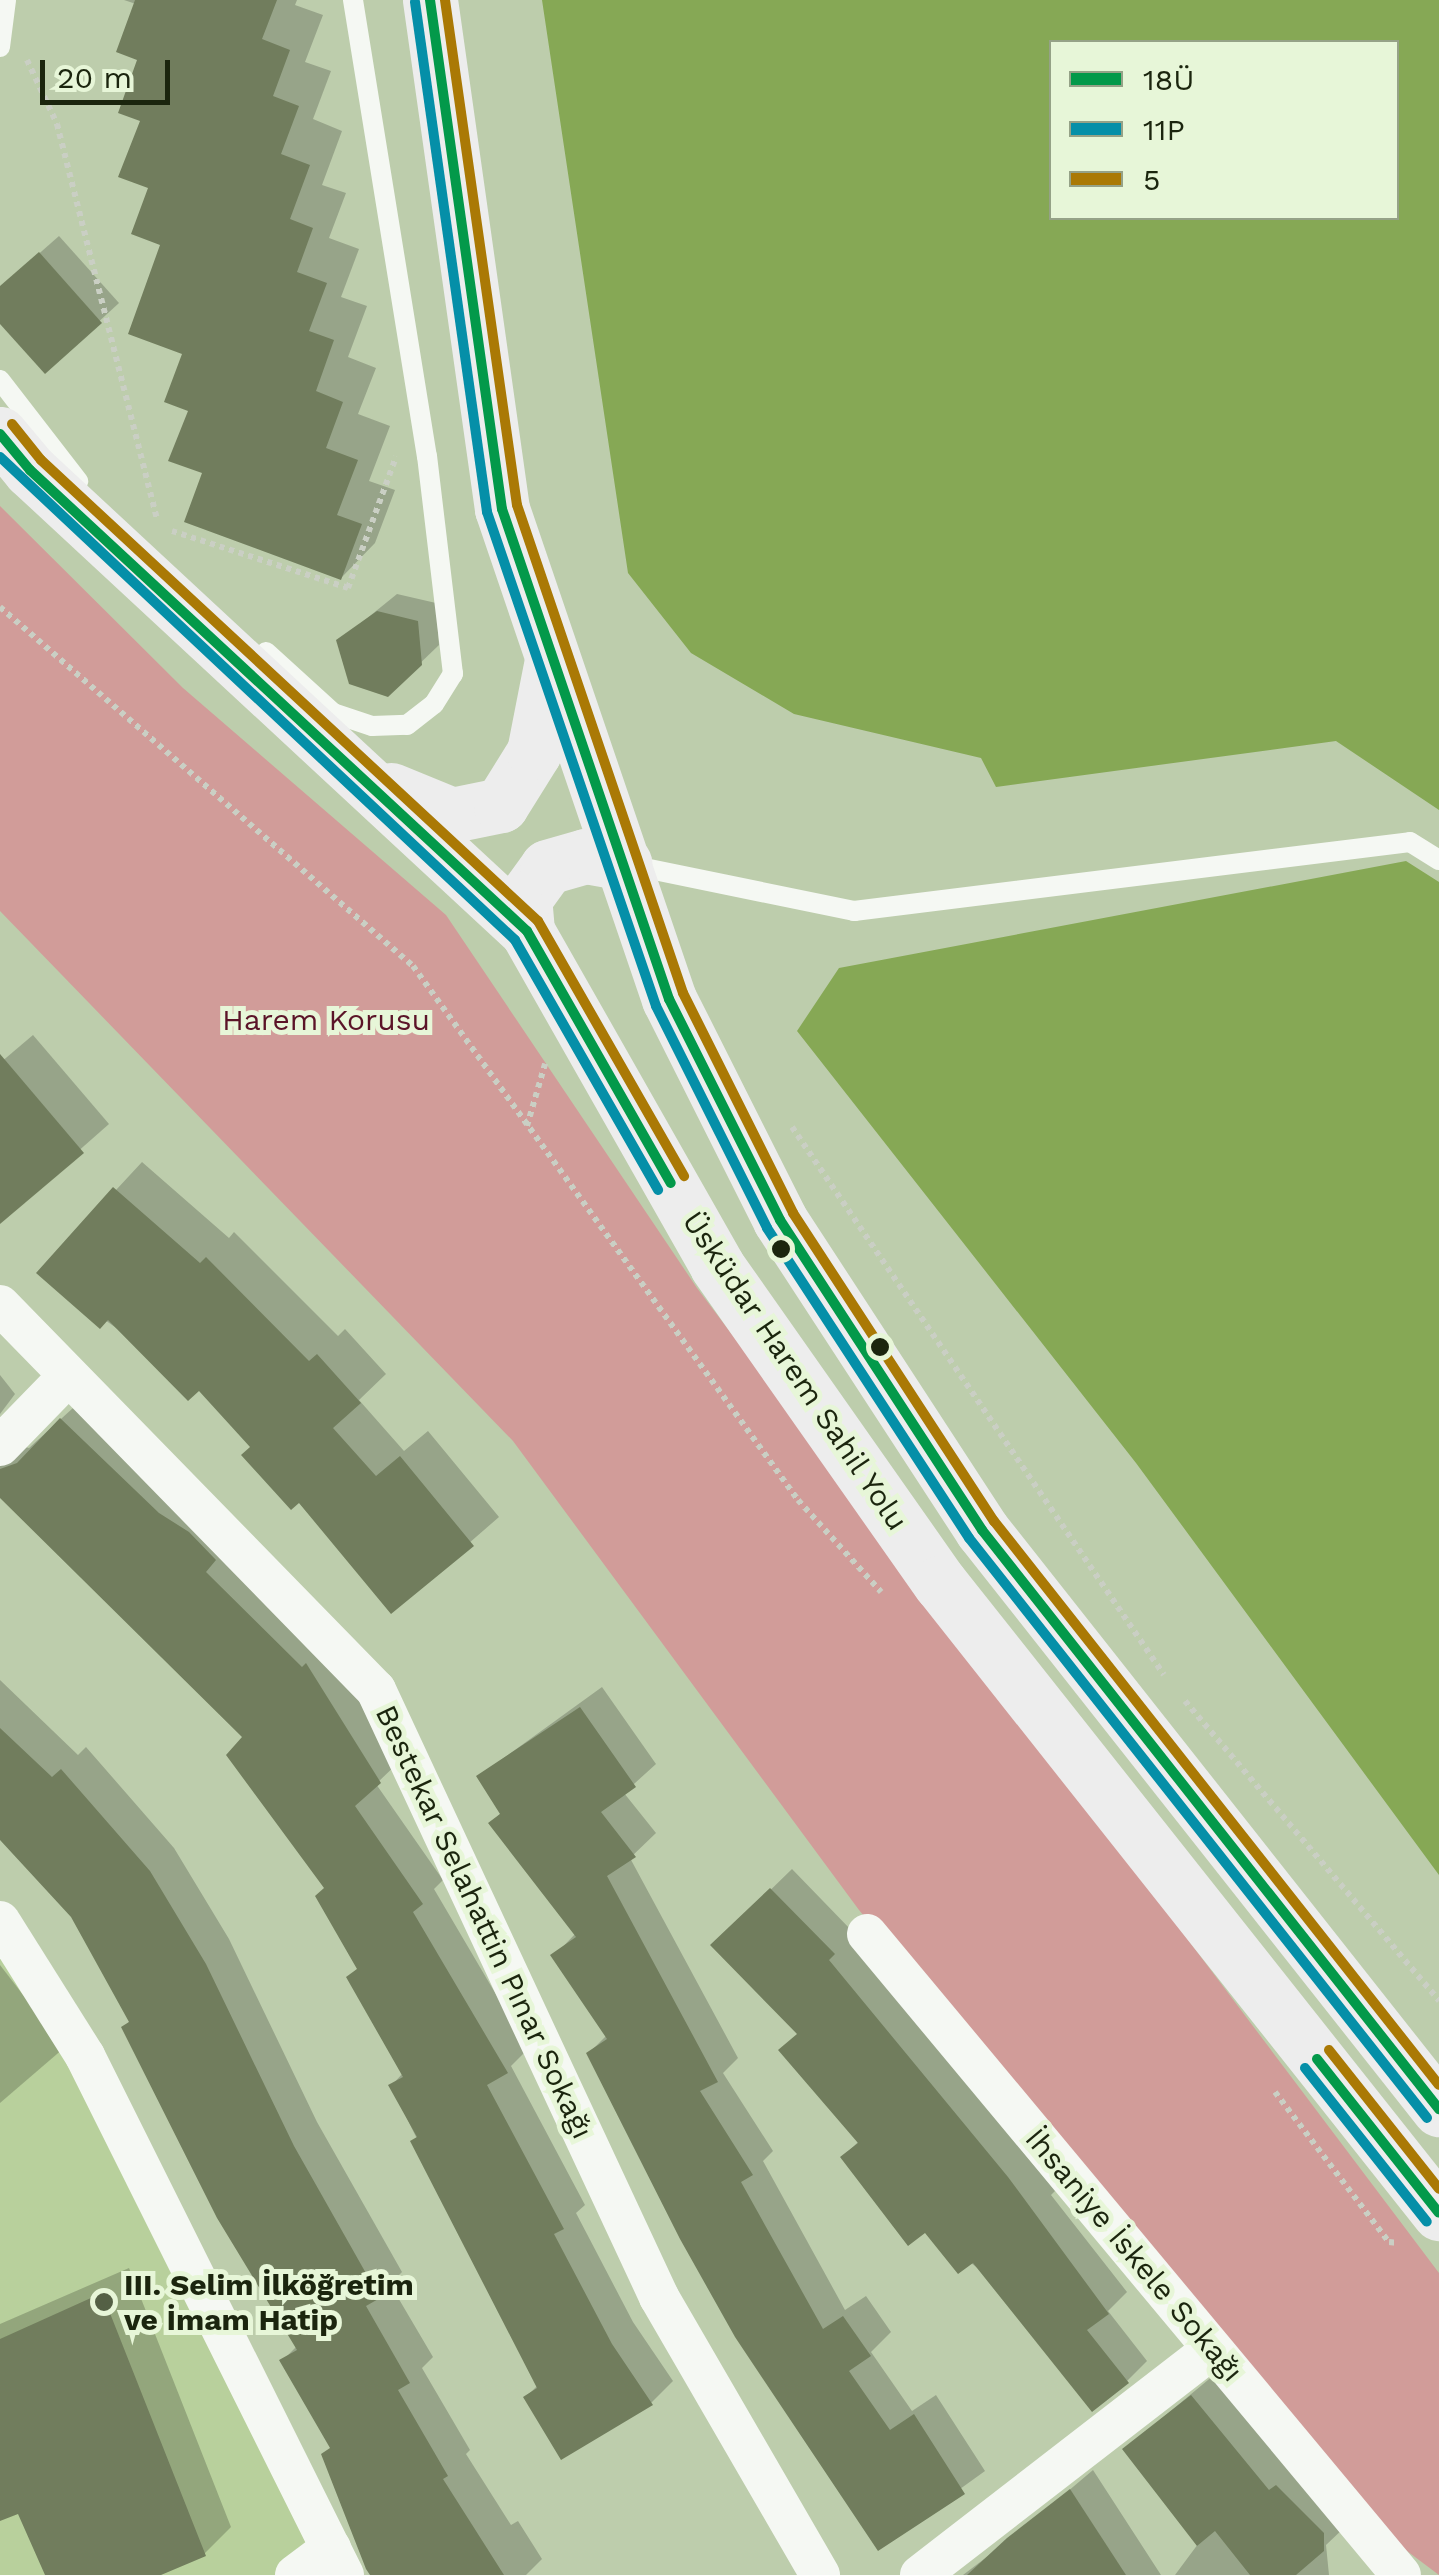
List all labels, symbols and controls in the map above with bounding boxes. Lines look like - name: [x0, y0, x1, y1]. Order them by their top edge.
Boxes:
- scale bar: [45, 40, 175, 102]
- legend: [1049, 40, 1399, 220]
- text: 20 m: [57, 60, 132, 95]
- text: 18Ü: [1143, 62, 1194, 97]
- text: 11P: [1143, 112, 1185, 147]
- text: 5: [1143, 162, 1160, 197]
- park label: Harem Korusu: [222, 1002, 430, 1038]
- street label: Üsküdar Harem Sahil Yolu: [674, 1203, 916, 1539]
- unlabelled marker: [771, 1239, 791, 1259]
- unlabelled marker: [870, 1337, 890, 1357]
- street label: Bestekar Selahattin Pınar Sokağı: [367, 1699, 601, 2145]
- street label: İhsaniye İskele Sokağı: [1018, 2121, 1250, 2389]
- place label: III. Selim İlköğretim ve İmam Hatip: [124, 2267, 414, 2338]
- marker: III. Selim İlköğretim ve İmam Hatip: [93, 2291, 115, 2313]

